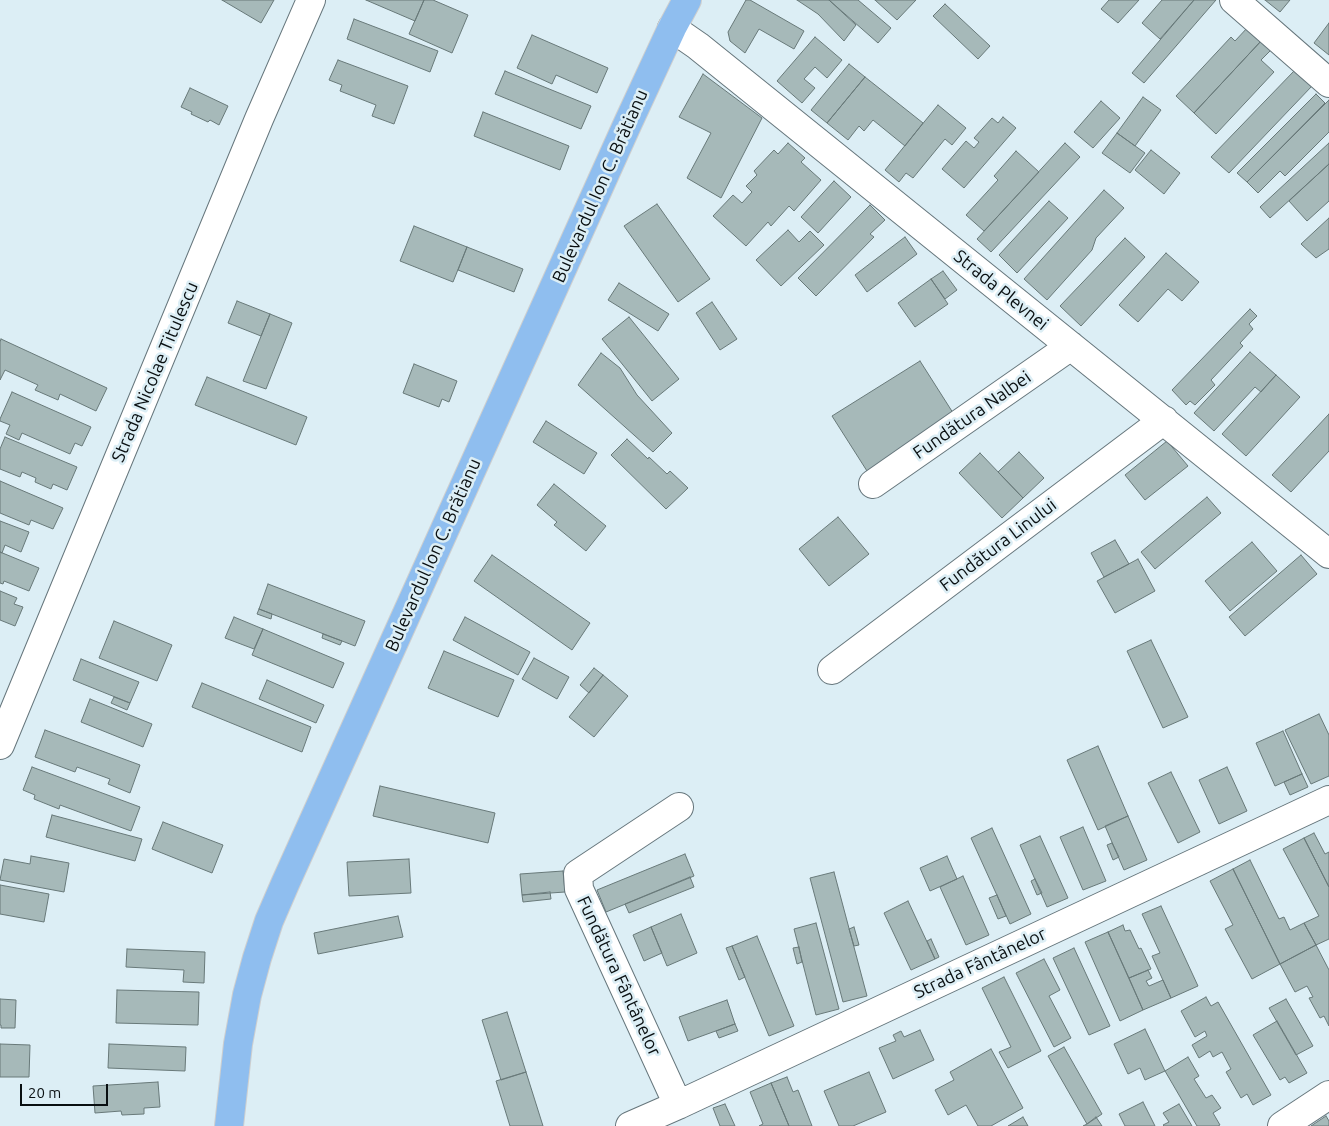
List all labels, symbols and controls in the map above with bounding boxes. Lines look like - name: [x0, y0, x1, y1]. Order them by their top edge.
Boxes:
- street label: Bulevardul Ion C. Brătianu: [548, 86, 652, 286]
- street label: Strada Plevnei: [949, 245, 1053, 335]
- street label: Strada Nicolae Titulescu: [107, 279, 203, 465]
- street label: Fundătura Nalbei: [909, 366, 1035, 464]
- street label: Bulevardul Ion C. Brătianu: [381, 455, 485, 655]
- street label: Fundătura Linului: [935, 494, 1061, 596]
- street label: Fundătura Fântânelor: [572, 893, 666, 1059]
- street label: Strada Fântânelor: [910, 923, 1050, 1003]
- scale bar: [22, 1074, 110, 1106]
- text: 20 m: [28, 1084, 61, 1101]

